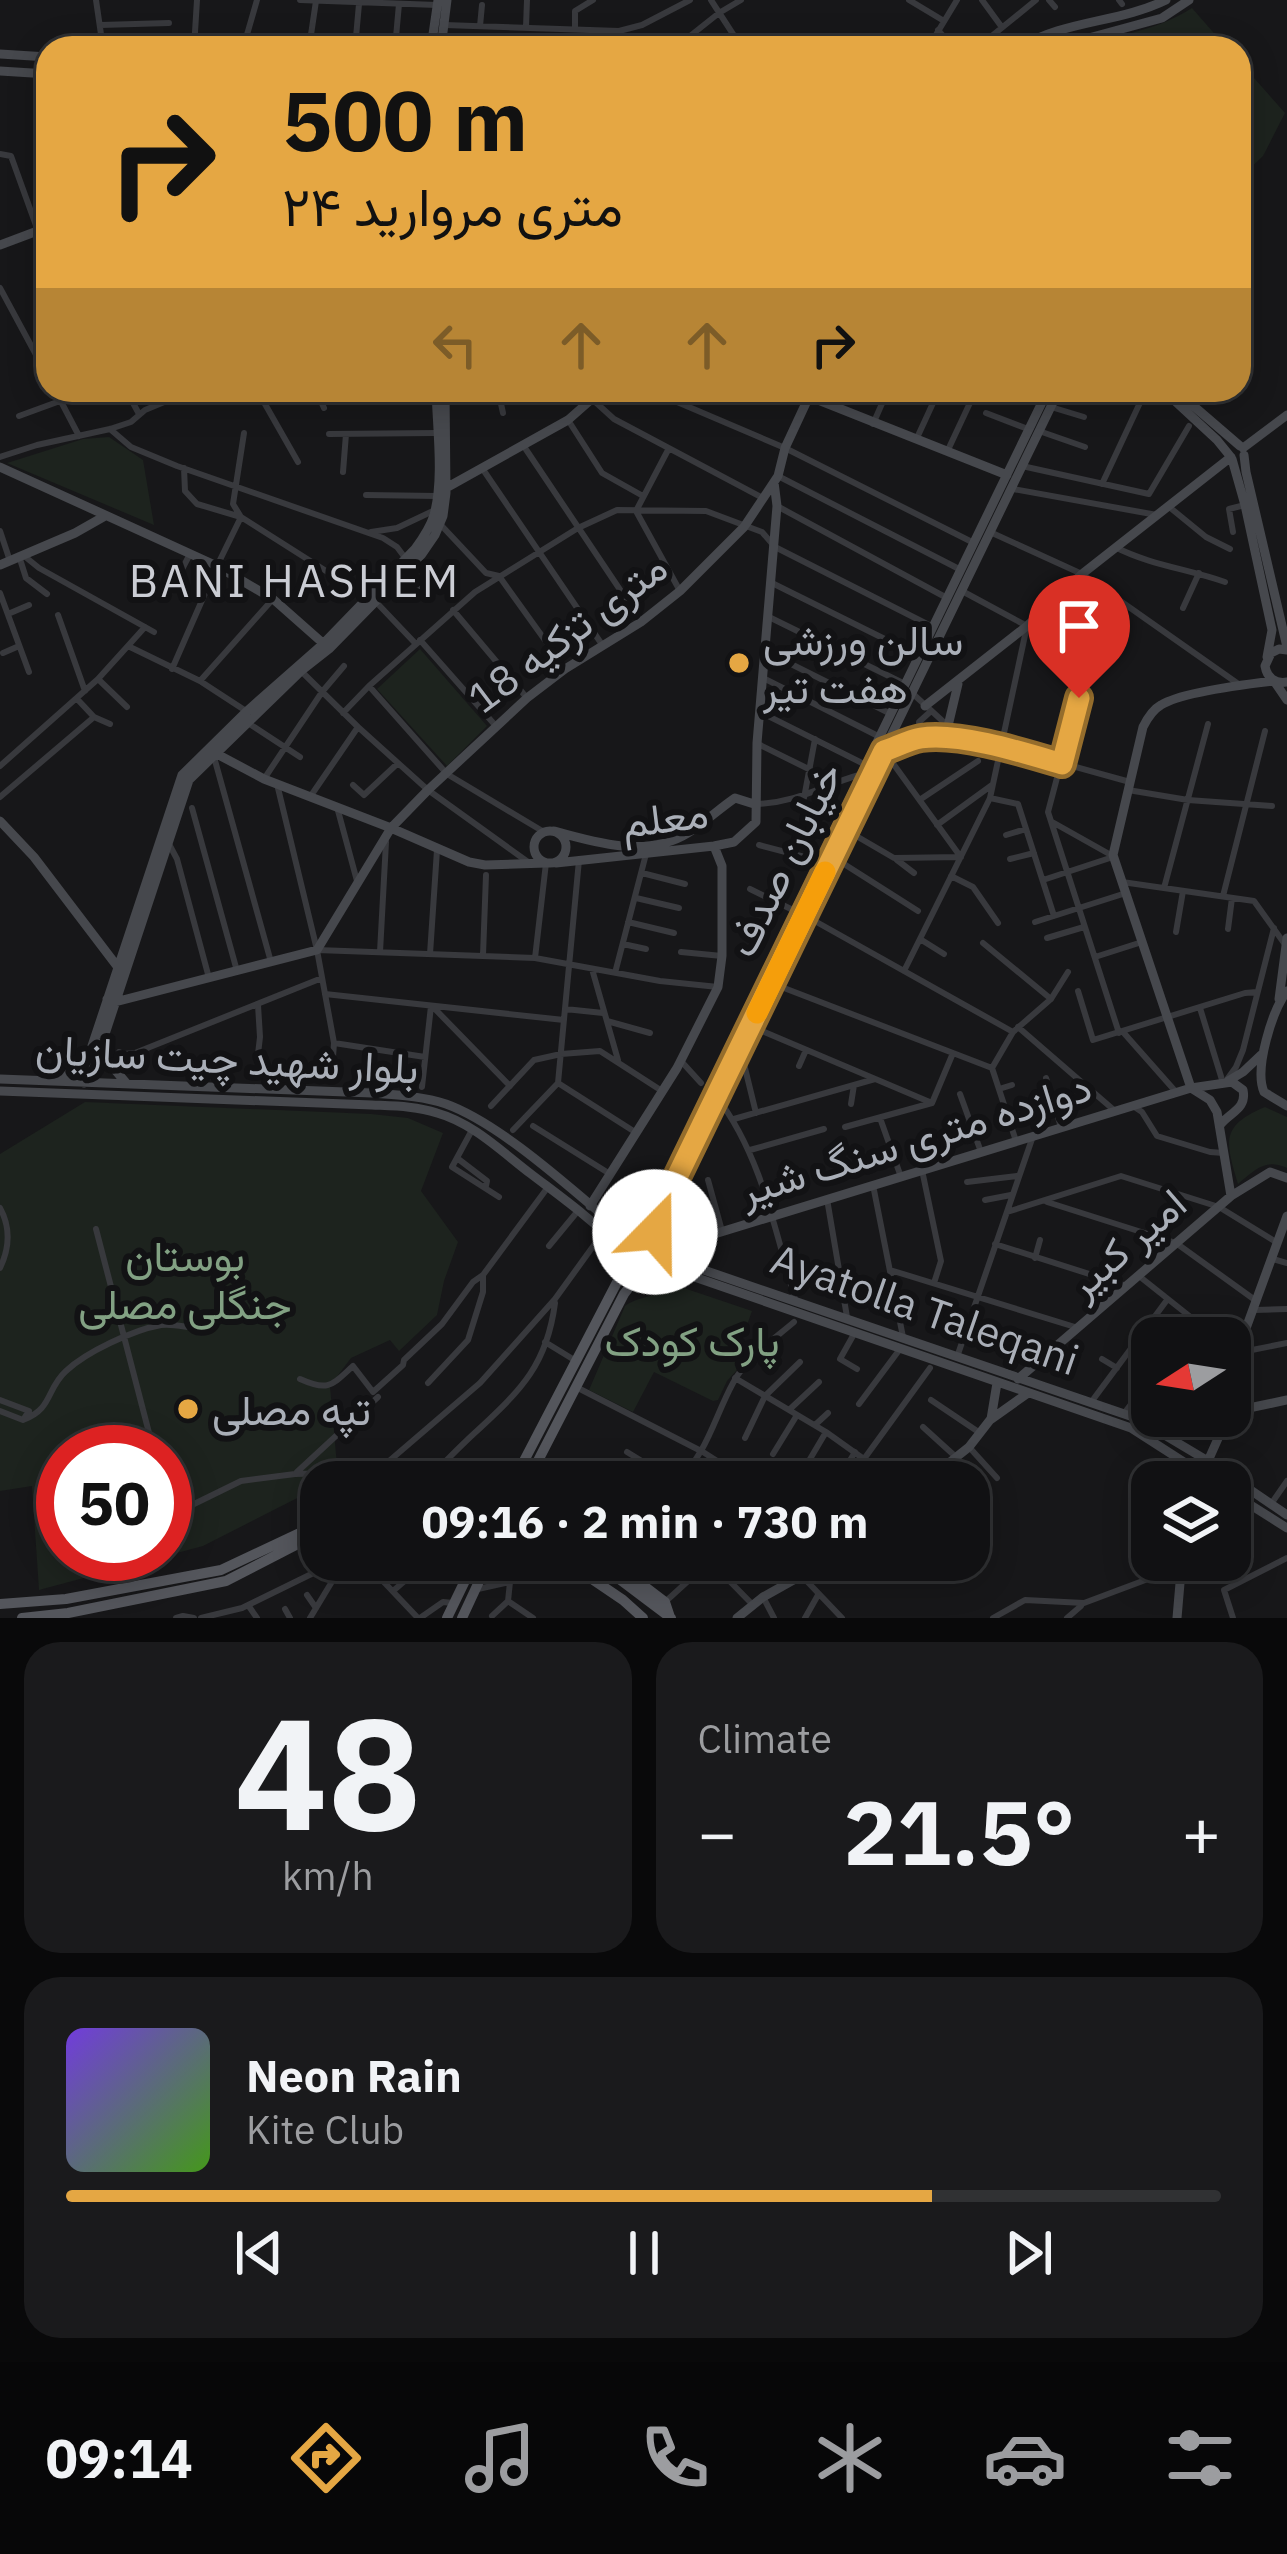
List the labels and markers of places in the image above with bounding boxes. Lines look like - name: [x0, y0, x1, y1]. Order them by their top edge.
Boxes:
- pin: [1028, 575, 1130, 698]
- place label: سالن ورزشی هفت تیر: [762, 612, 963, 715]
- marker: سالن ورزشی هفت تیر: [726, 650, 752, 676]
- place label: تپه مصلی: [212, 1382, 371, 1439]
- marker: تپه مصلی: [175, 1396, 201, 1422]

